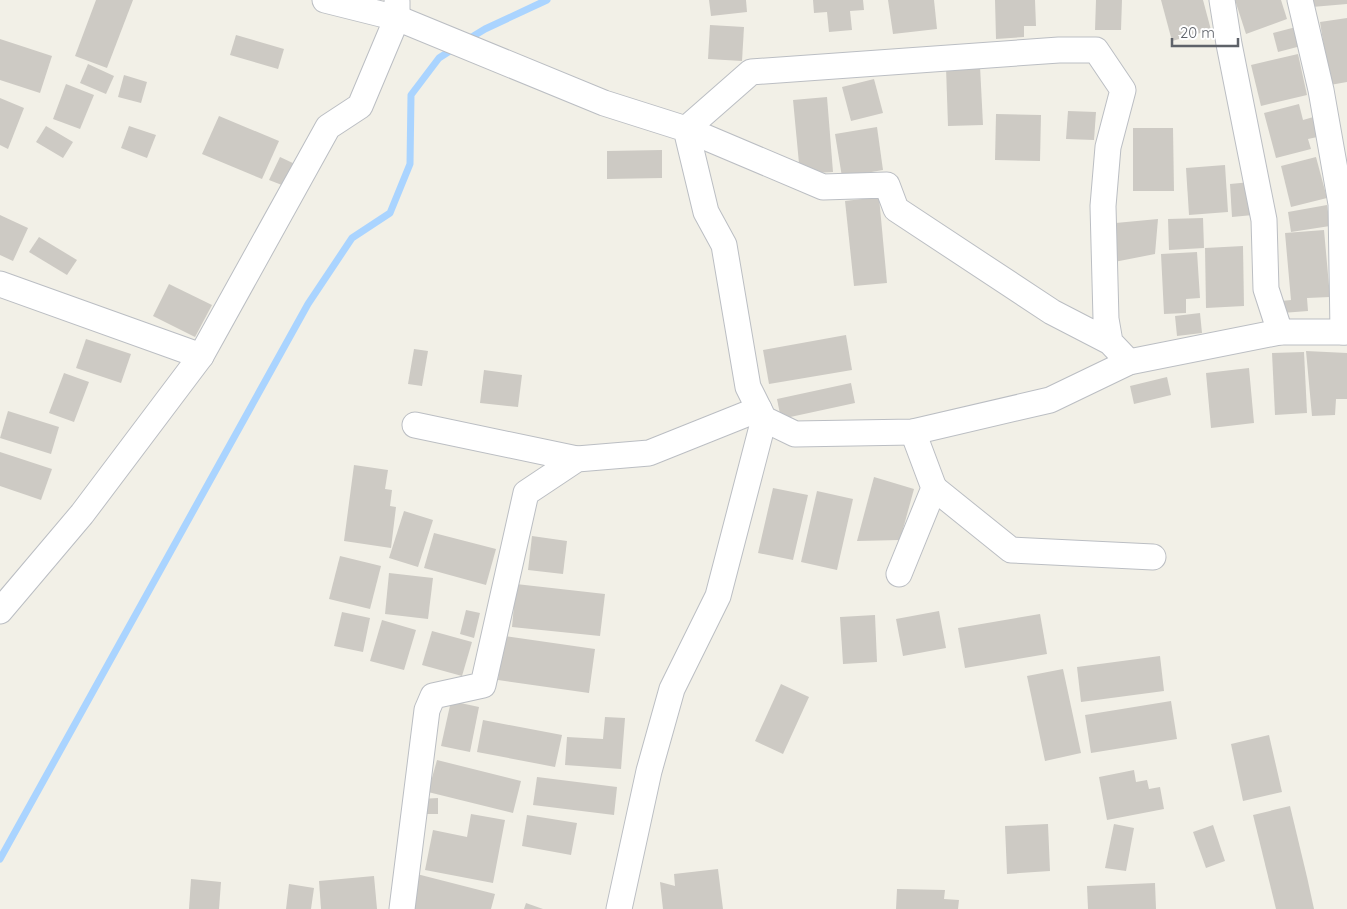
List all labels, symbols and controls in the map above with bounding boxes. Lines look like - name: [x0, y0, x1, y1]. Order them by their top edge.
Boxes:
- scale bar: [1172, 15, 1238, 47]
- text: 20 m: [1180, 23, 1215, 42]

